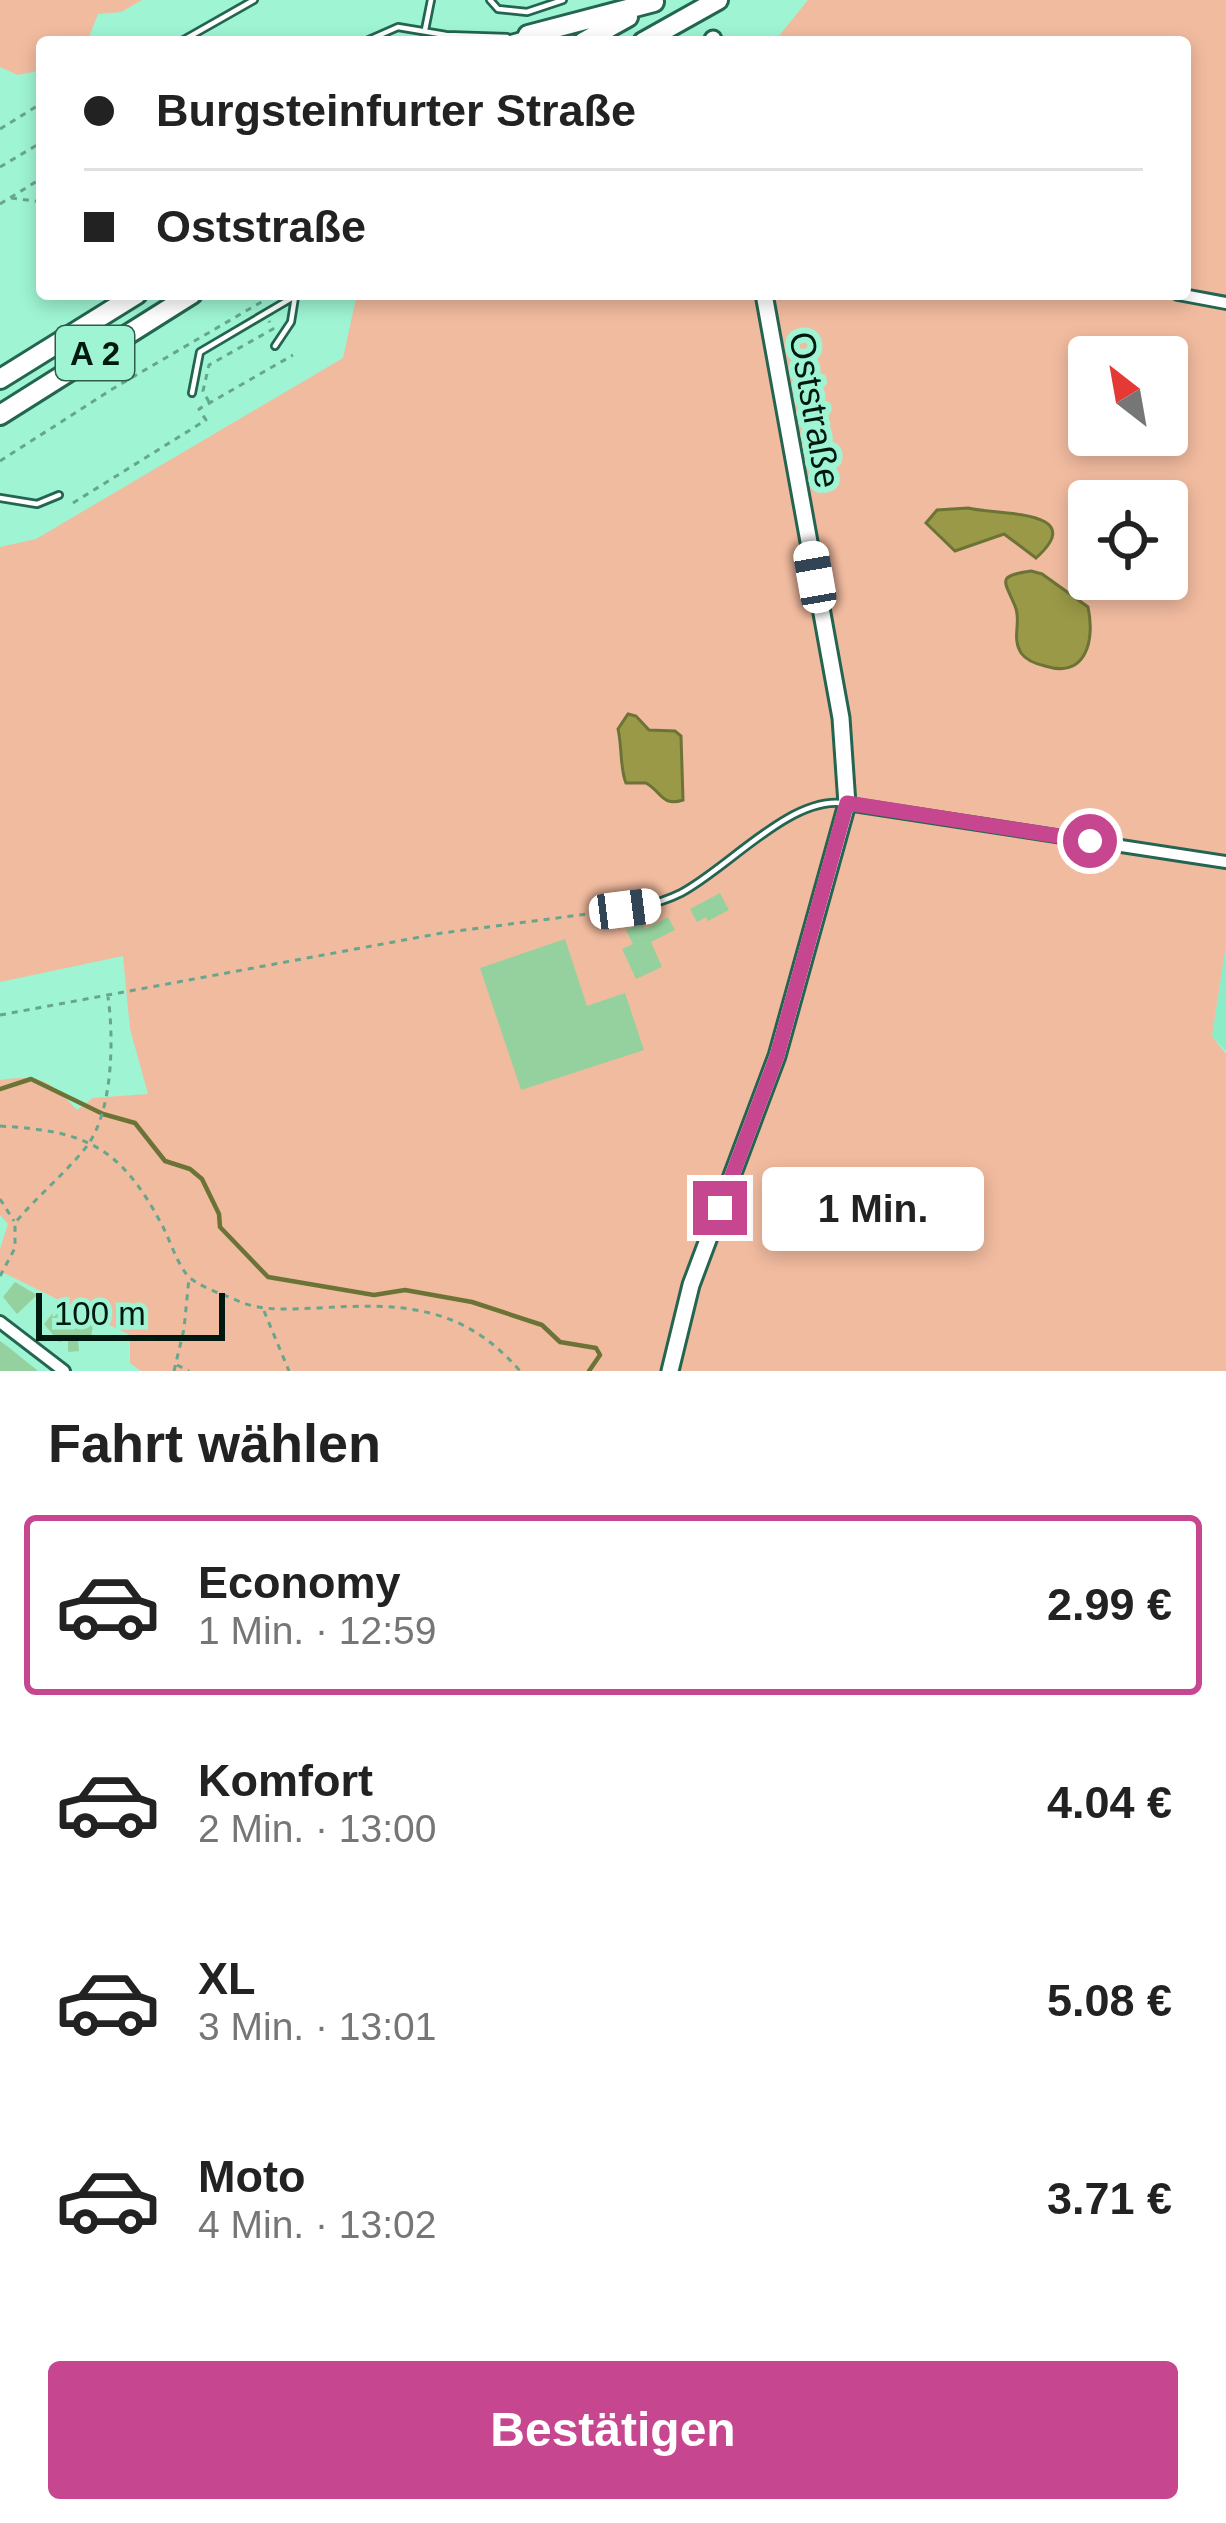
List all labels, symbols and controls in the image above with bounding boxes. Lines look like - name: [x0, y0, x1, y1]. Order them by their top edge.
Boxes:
- text: Burgsteinfurter Straße: [156, 85, 636, 136]
- text: Oststraße: [156, 201, 366, 252]
- road number: A 2: [56, 326, 134, 380]
- street label: Oststraße: [781, 329, 849, 491]
- north arrow: [1068, 336, 1188, 456]
- map controls: [1068, 336, 1188, 600]
- button: locate: [1068, 480, 1188, 600]
- car: [791, 538, 839, 616]
- route start: [1063, 814, 1117, 868]
- car: [587, 887, 663, 931]
- callout: 1 Min.: [762, 1166, 984, 1250]
- route end: [693, 1181, 747, 1235]
- text: 1 Min.: [818, 1187, 928, 1230]
- scale bar: [36, 1287, 225, 1340]
- text: 100 m: [54, 1295, 146, 1332]
- text: Fahrt wählen: [48, 1413, 381, 1473]
- icon: car: [54, 1551, 162, 1659]
- text: Economy: [198, 1557, 401, 1608]
- text: 2.99 €: [1047, 1579, 1172, 1630]
- text: 1 Min. · 12:59: [198, 1609, 436, 1652]
- icon: car: [54, 1749, 162, 1857]
- text: Komfort: [198, 1755, 373, 1806]
- text: 4.04 €: [1047, 1777, 1172, 1828]
- text: 2 Min. · 13:00: [198, 1807, 436, 1850]
- icon: car: [54, 1947, 162, 2055]
- text: XL: [198, 1953, 256, 2004]
- text: 5.08 €: [1047, 1975, 1172, 2026]
- text: 3 Min. · 13:01: [198, 2005, 436, 2048]
- icon: car: [54, 2145, 162, 2253]
- text: Moto: [198, 2151, 305, 2202]
- text: 3.71 €: [1047, 2173, 1172, 2224]
- text: 4 Min. · 13:02: [198, 2203, 436, 2246]
- button: Bestätigen: [48, 2361, 1178, 2499]

